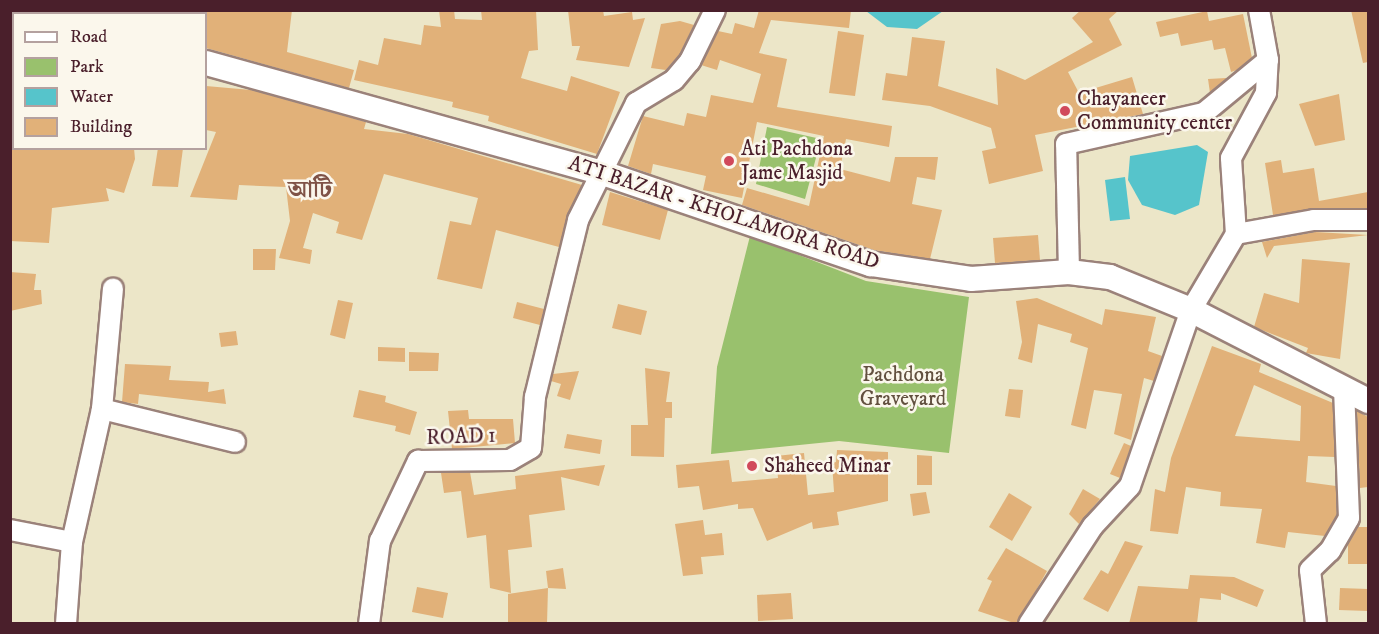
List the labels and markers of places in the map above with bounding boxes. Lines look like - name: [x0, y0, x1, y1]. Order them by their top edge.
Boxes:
- place label: Chayaneer Community center: [1077, 86, 1232, 136]
- marker: Chayaneer Community center: [1058, 104, 1072, 118]
- place label: Ati Pachdona Jame Masjid: [741, 136, 853, 186]
- marker: Ati Pachdona Jame Masjid: [722, 154, 736, 168]
- place label: Shaheed Minar: [764, 453, 891, 479]
- marker: Shaheed Minar: [745, 459, 759, 473]

